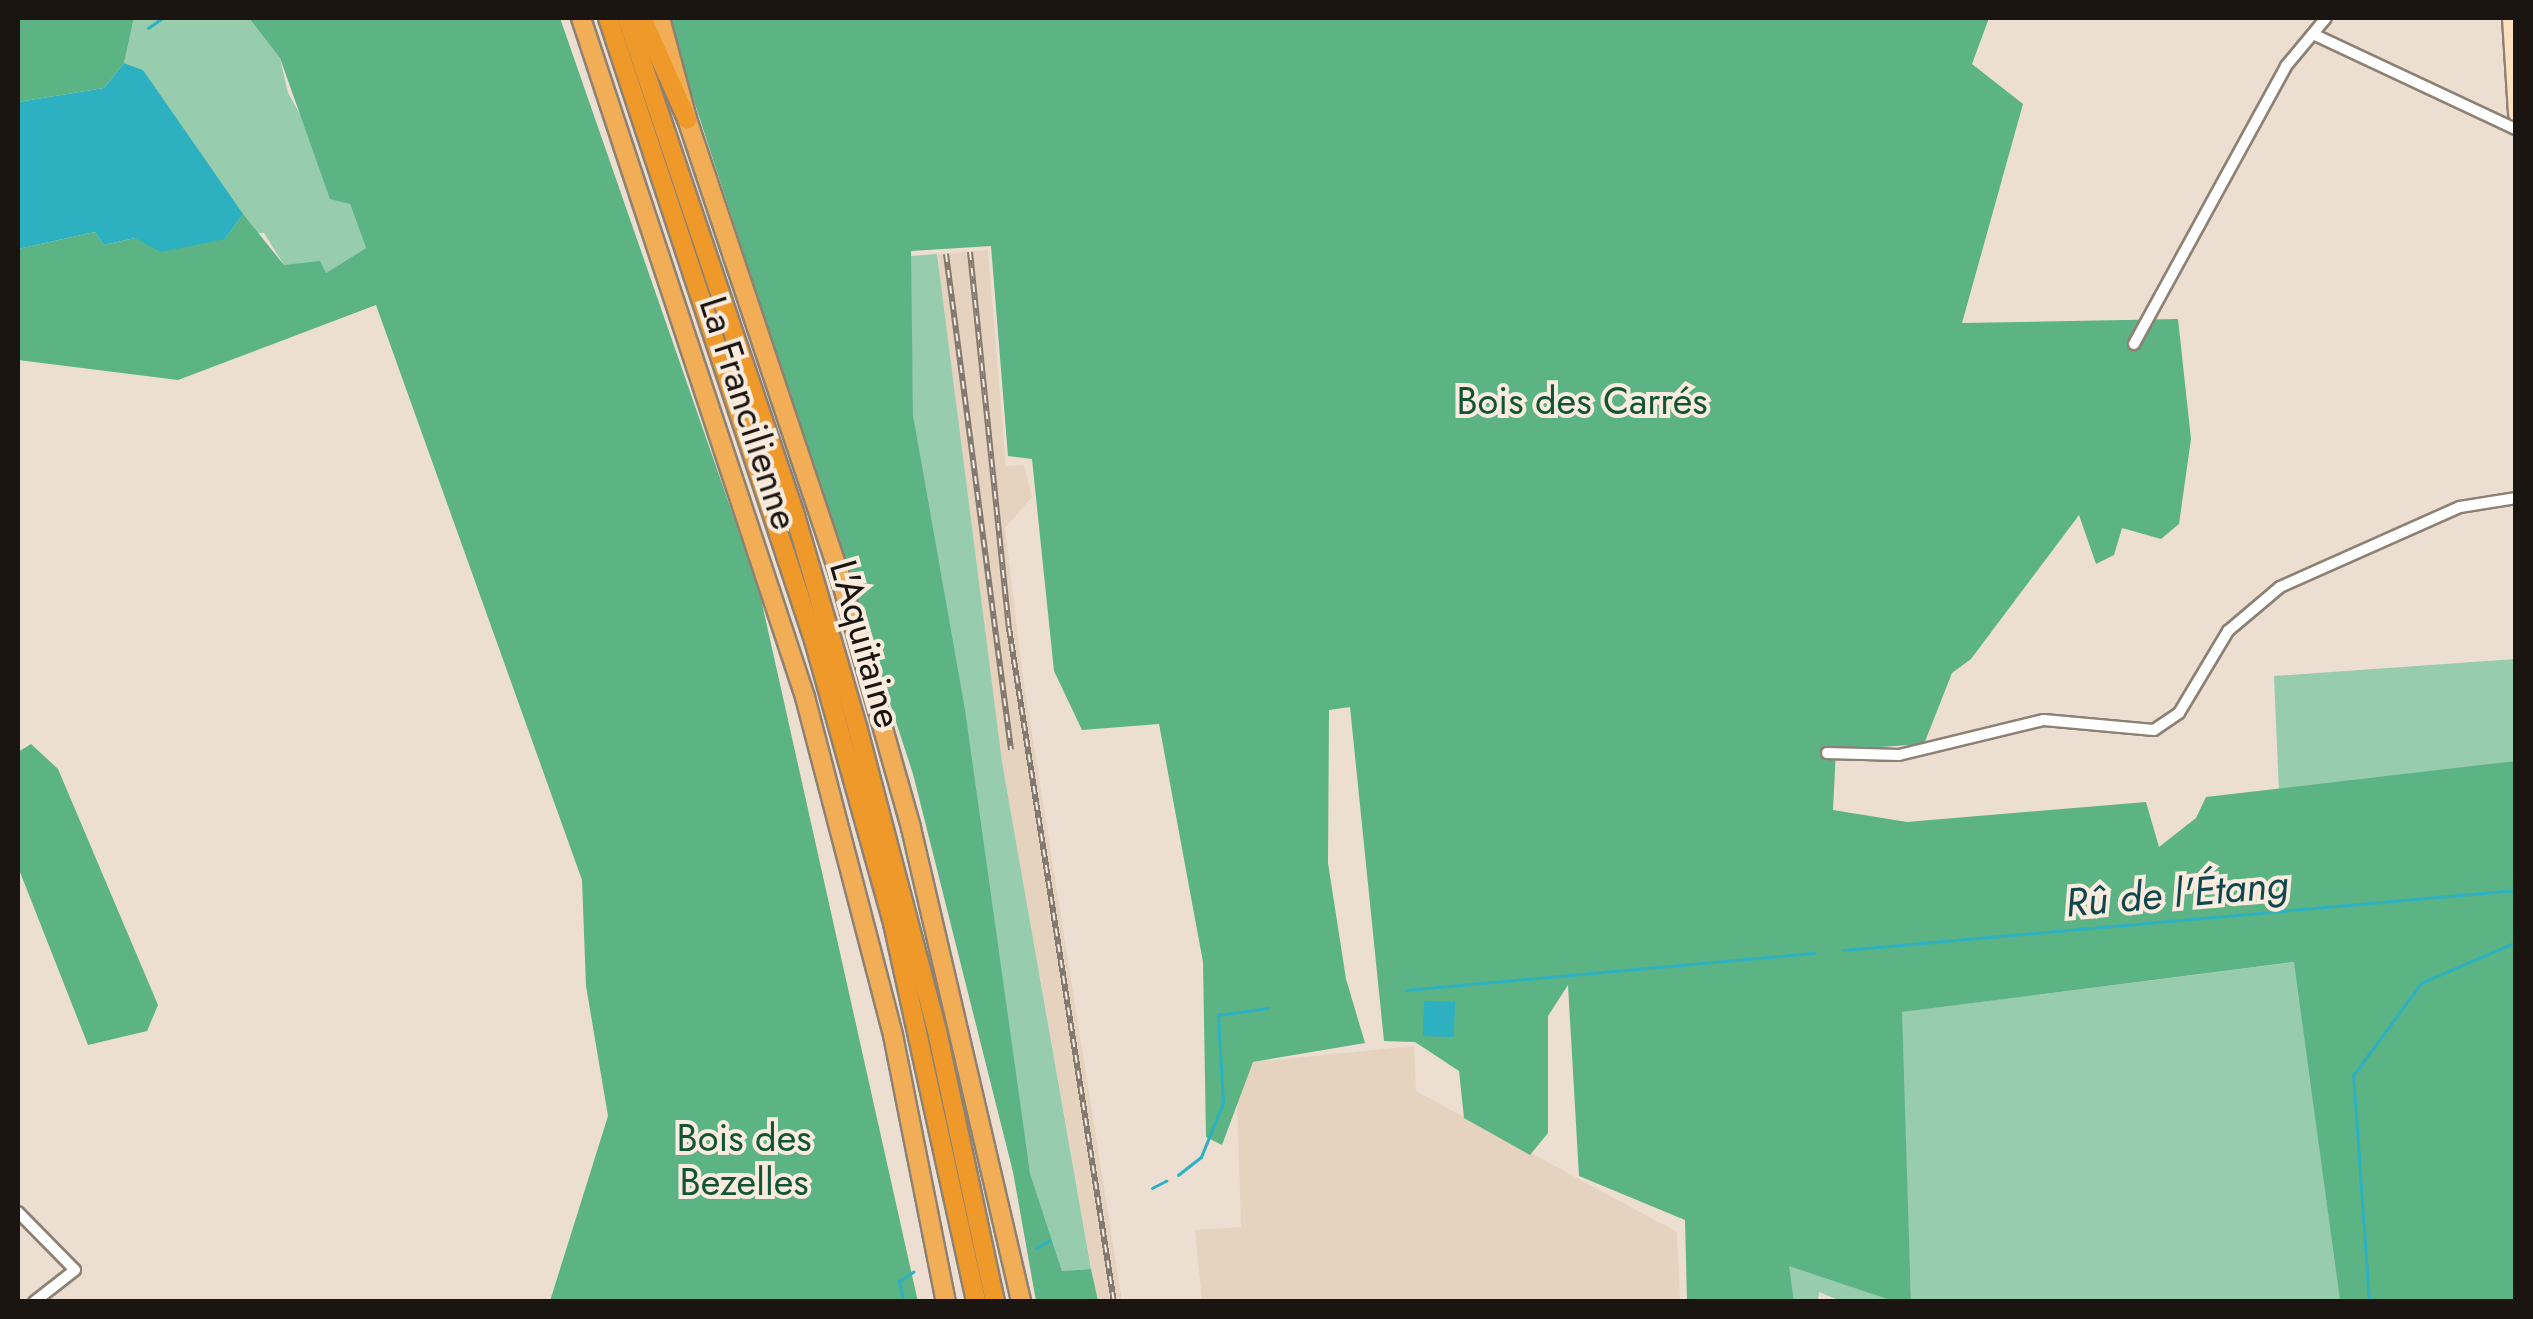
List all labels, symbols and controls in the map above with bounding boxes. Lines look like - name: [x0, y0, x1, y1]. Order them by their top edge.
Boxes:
- street label: La Francilienne: [690, 291, 808, 535]
- park label: Bois des Carrés: [1456, 378, 1708, 424]
- street label: L'Aquitaine: [820, 555, 912, 733]
- water label: Rû de l'Étang: [2064, 859, 2290, 927]
- park label: Bois des Bezelles: [676, 1115, 812, 1204]

